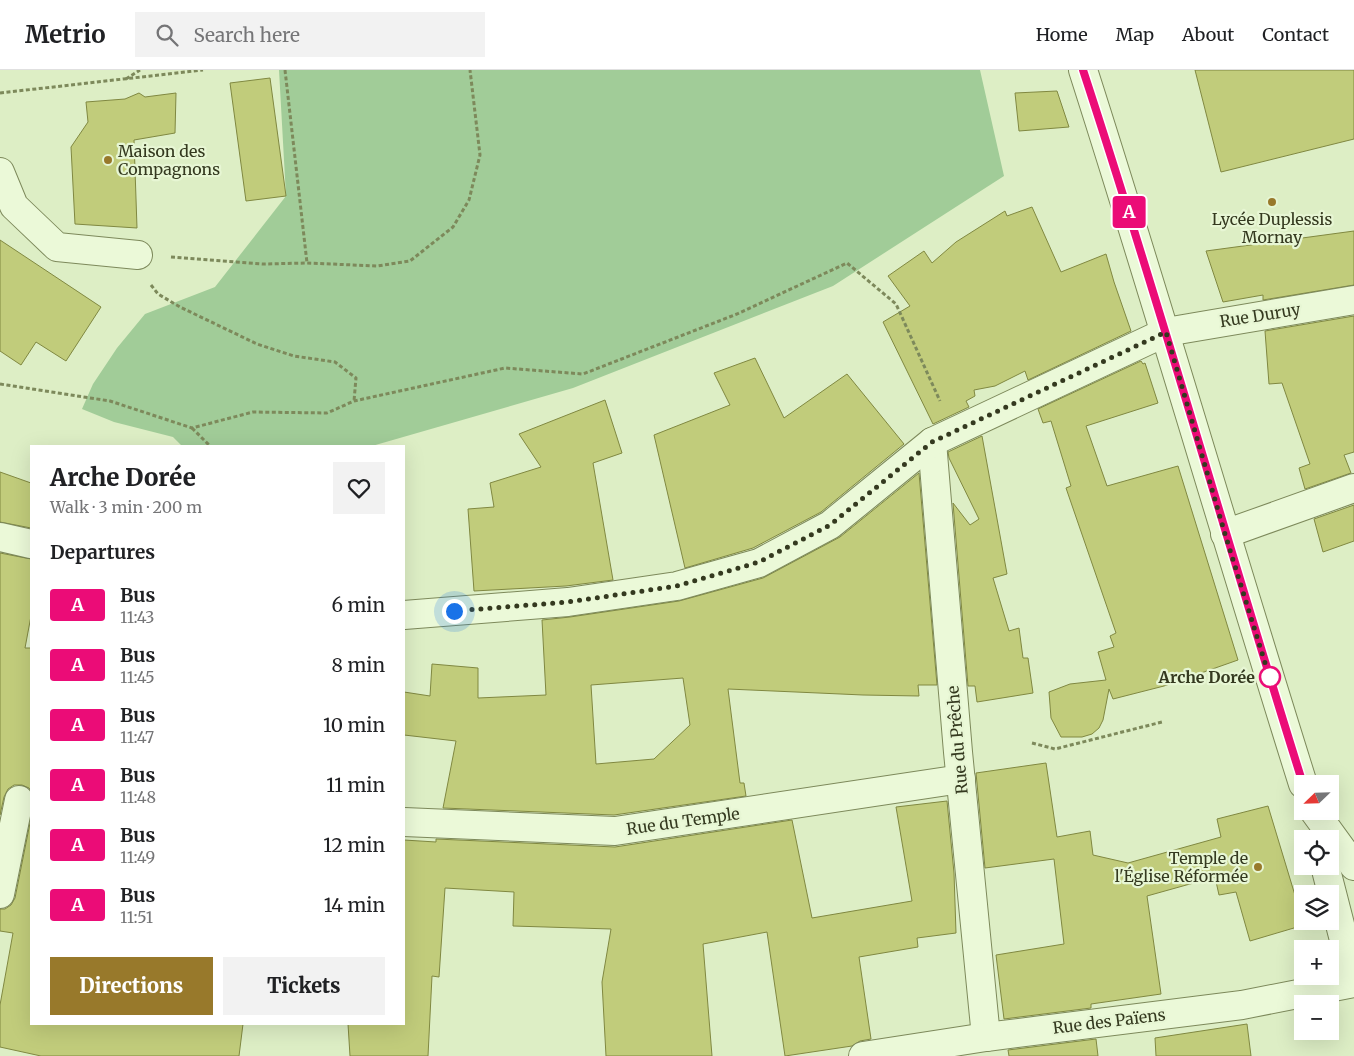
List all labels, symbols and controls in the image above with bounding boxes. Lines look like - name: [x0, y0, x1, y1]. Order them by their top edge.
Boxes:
- search box: [135, 12, 485, 57]
- text: Metrio: [25, 19, 105, 50]
- icon: search: [153, 21, 181, 49]
- text: Search here: [193, 23, 300, 47]
- text: Home: [1036, 23, 1088, 46]
- text: Map: [1116, 23, 1154, 46]
- text: About: [1182, 23, 1234, 46]
- text: Contact: [1262, 23, 1329, 46]
- place label: Maison des Compagnons: [118, 141, 220, 179]
- marker: Maison des Compagnons: [102, 154, 114, 166]
- line badge: A: [1113, 196, 1145, 228]
- marker: Lycée Duplessis Mornay: [1266, 196, 1278, 208]
- text: A: [1123, 200, 1135, 223]
- place label: Lycée Duplessis Mornay: [1212, 209, 1333, 247]
- street label: Rue Duruy: [1218, 299, 1302, 331]
- text: Arche Dorée: [50, 462, 196, 493]
- button: heart: [333, 462, 385, 514]
- text: Walk · 3 min · 200 m: [50, 497, 202, 517]
- text: Departures: [50, 540, 155, 564]
- text: Bus: [120, 583, 155, 607]
- text: A: [71, 593, 84, 616]
- text: 6 min: [331, 593, 385, 617]
- your location: [442, 599, 467, 624]
- text: 11:43: [120, 607, 154, 627]
- text: Bus: [120, 643, 155, 667]
- text: A: [71, 653, 84, 676]
- text: 8 min: [332, 653, 385, 677]
- marker: Arche Dorée: [1259, 666, 1281, 688]
- text: 11:45: [120, 667, 155, 687]
- place label: Arche Dorée: [1158, 667, 1255, 687]
- street label: Rue du Prêche: [942, 685, 972, 795]
- text: Bus: [120, 703, 155, 727]
- text: A: [71, 713, 84, 736]
- text: 10 min: [323, 713, 385, 737]
- text: 11:47: [120, 727, 154, 747]
- text: Bus: [120, 763, 155, 787]
- text: A: [71, 773, 84, 796]
- text: 11 min: [326, 773, 385, 797]
- north arrow: [1294, 775, 1339, 820]
- map controls: [1294, 775, 1339, 1040]
- text: 11:48: [120, 787, 156, 807]
- street label: Rue du Temple: [625, 803, 741, 839]
- text: Bus: [120, 823, 155, 847]
- button: locate: [1294, 830, 1339, 875]
- text: A: [71, 833, 84, 856]
- text: 12 min: [323, 833, 385, 857]
- text: 11:49: [120, 847, 155, 867]
- place label: Temple de l'Église Réformée: [1115, 848, 1248, 886]
- marker: Temple de l'Église Réformée: [1252, 861, 1264, 873]
- text: Bus: [120, 883, 155, 907]
- button: layers: [1294, 885, 1339, 930]
- text: A: [71, 893, 84, 916]
- text: 14 min: [324, 893, 385, 917]
- text: 11:51: [120, 907, 153, 927]
- button: +: [1294, 940, 1339, 985]
- button: Directions: [50, 957, 213, 1015]
- button: Tickets: [223, 957, 385, 1015]
- button: −: [1294, 995, 1339, 1040]
- street label: Rue des Païens: [1051, 1004, 1167, 1038]

